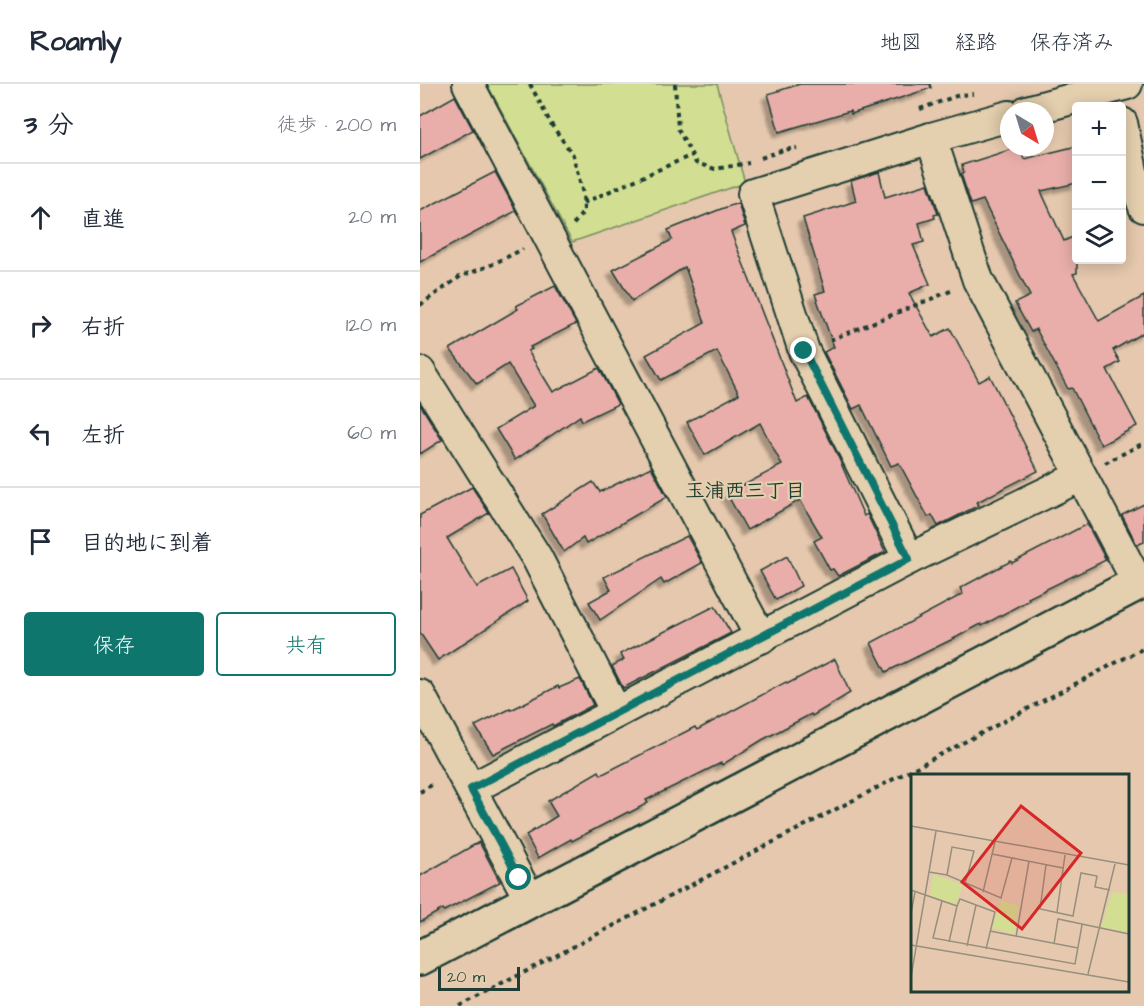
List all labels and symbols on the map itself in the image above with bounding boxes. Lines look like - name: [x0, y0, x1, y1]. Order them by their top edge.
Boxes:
- north arrow: [1000, 102, 1054, 156]
- route end: [790, 337, 816, 363]
- district label: 玉浦西三丁目: [685, 477, 805, 505]
- inset map: [911, 774, 1129, 991]
- route start: [505, 864, 531, 890]
- scale bar: [438, 964, 520, 992]

